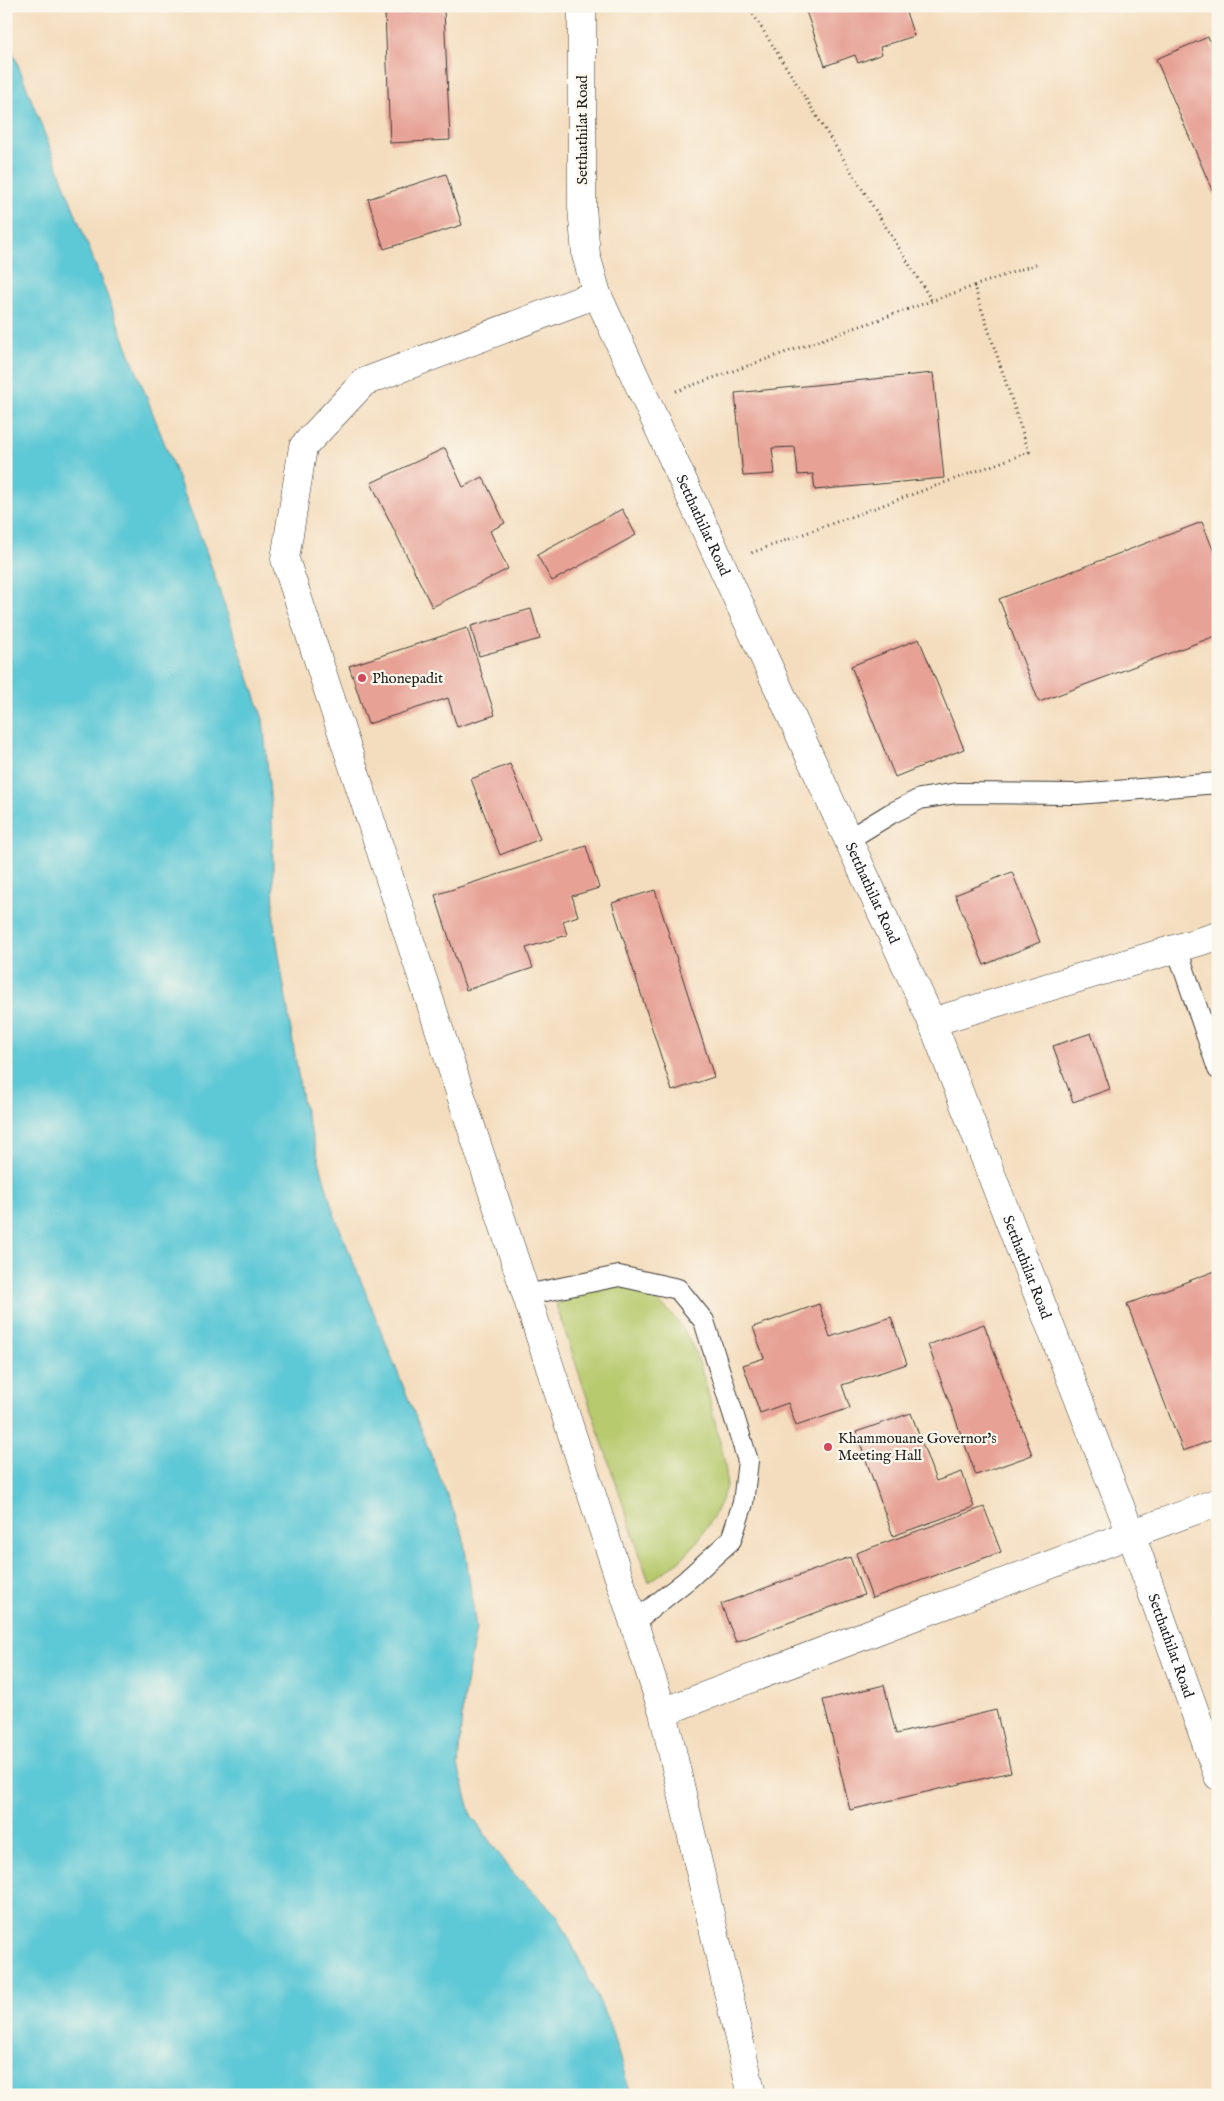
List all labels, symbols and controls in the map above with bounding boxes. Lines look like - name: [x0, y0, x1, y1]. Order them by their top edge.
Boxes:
- street label: Setthathilat Road: [573, 74, 592, 185]
- street label: Setthathilat Road: [672, 471, 735, 580]
- place label: Phonepadit: [372, 669, 443, 688]
- marker: Phonepadit: [356, 672, 368, 684]
- street label: Setthathilat Road: [841, 839, 905, 948]
- street label: Setthathilat Road: [999, 1213, 1056, 1322]
- place label: Khammouane Governor's Meeting Hall: [838, 1429, 997, 1465]
- marker: Khammouane Governor's Meeting Hall: [822, 1441, 834, 1453]
- street label: Setthathilat Road: [1144, 1591, 1199, 1701]

